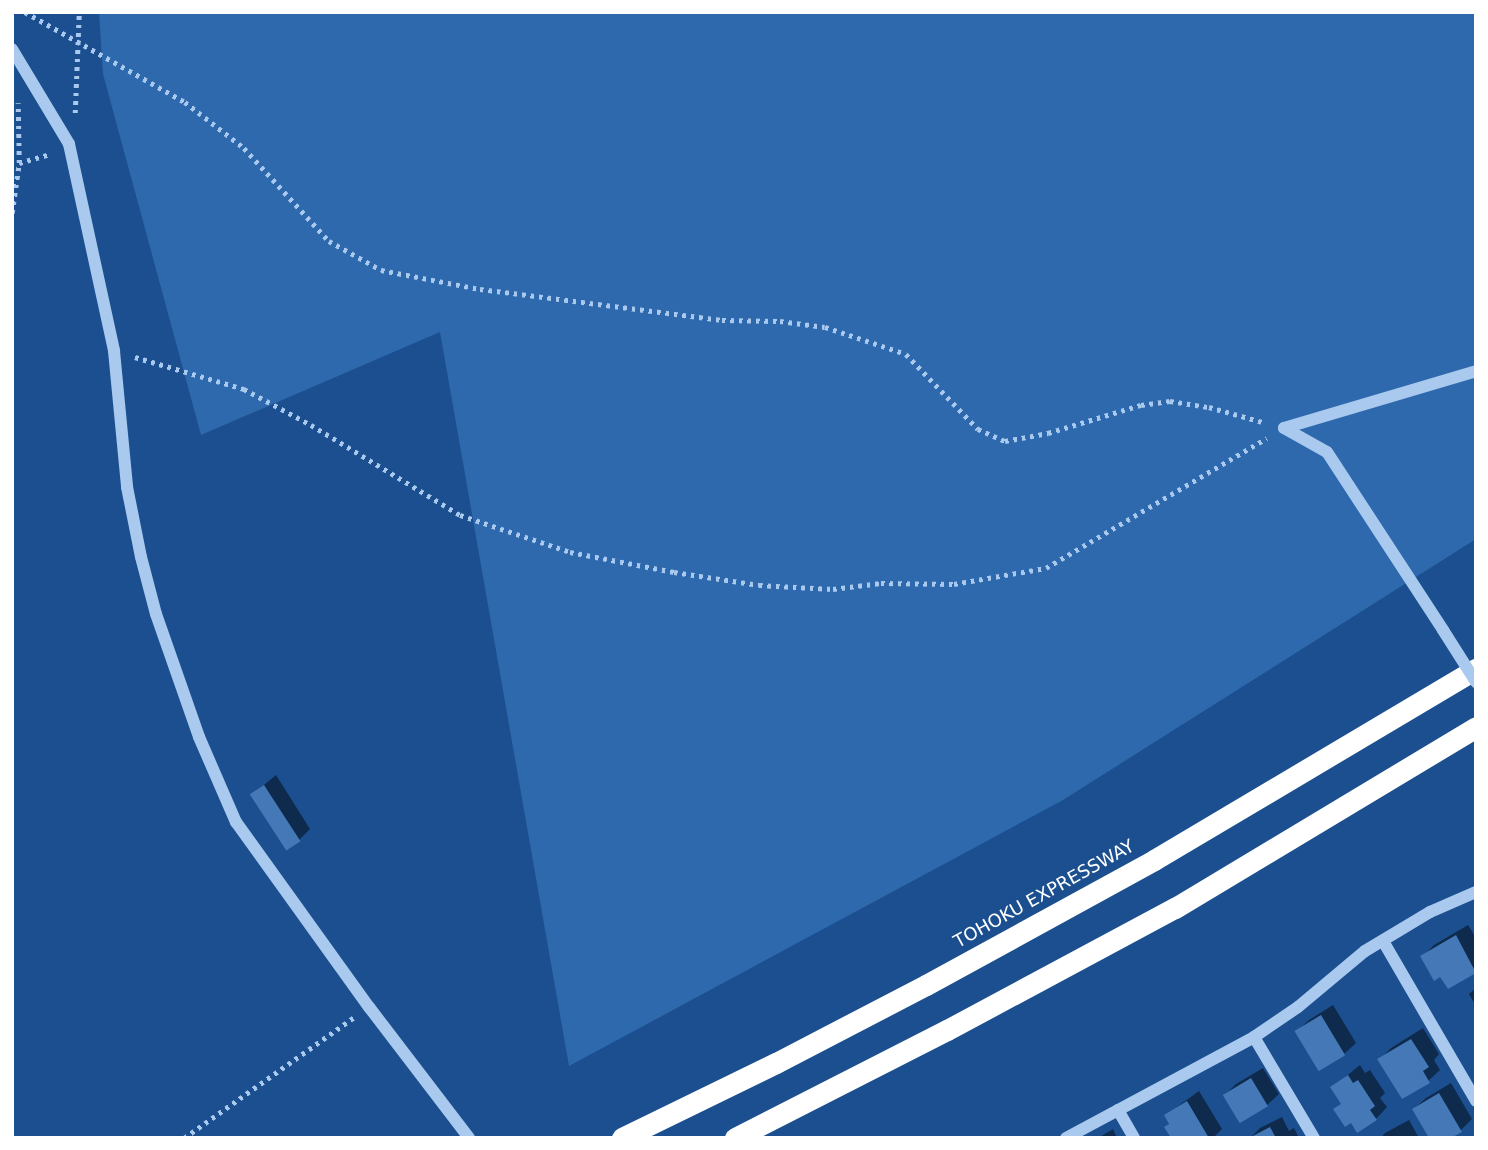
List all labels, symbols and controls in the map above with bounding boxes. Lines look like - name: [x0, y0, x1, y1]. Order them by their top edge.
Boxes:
- street label: TOHOKU EXPRESSWAY: [950, 835, 1138, 953]

